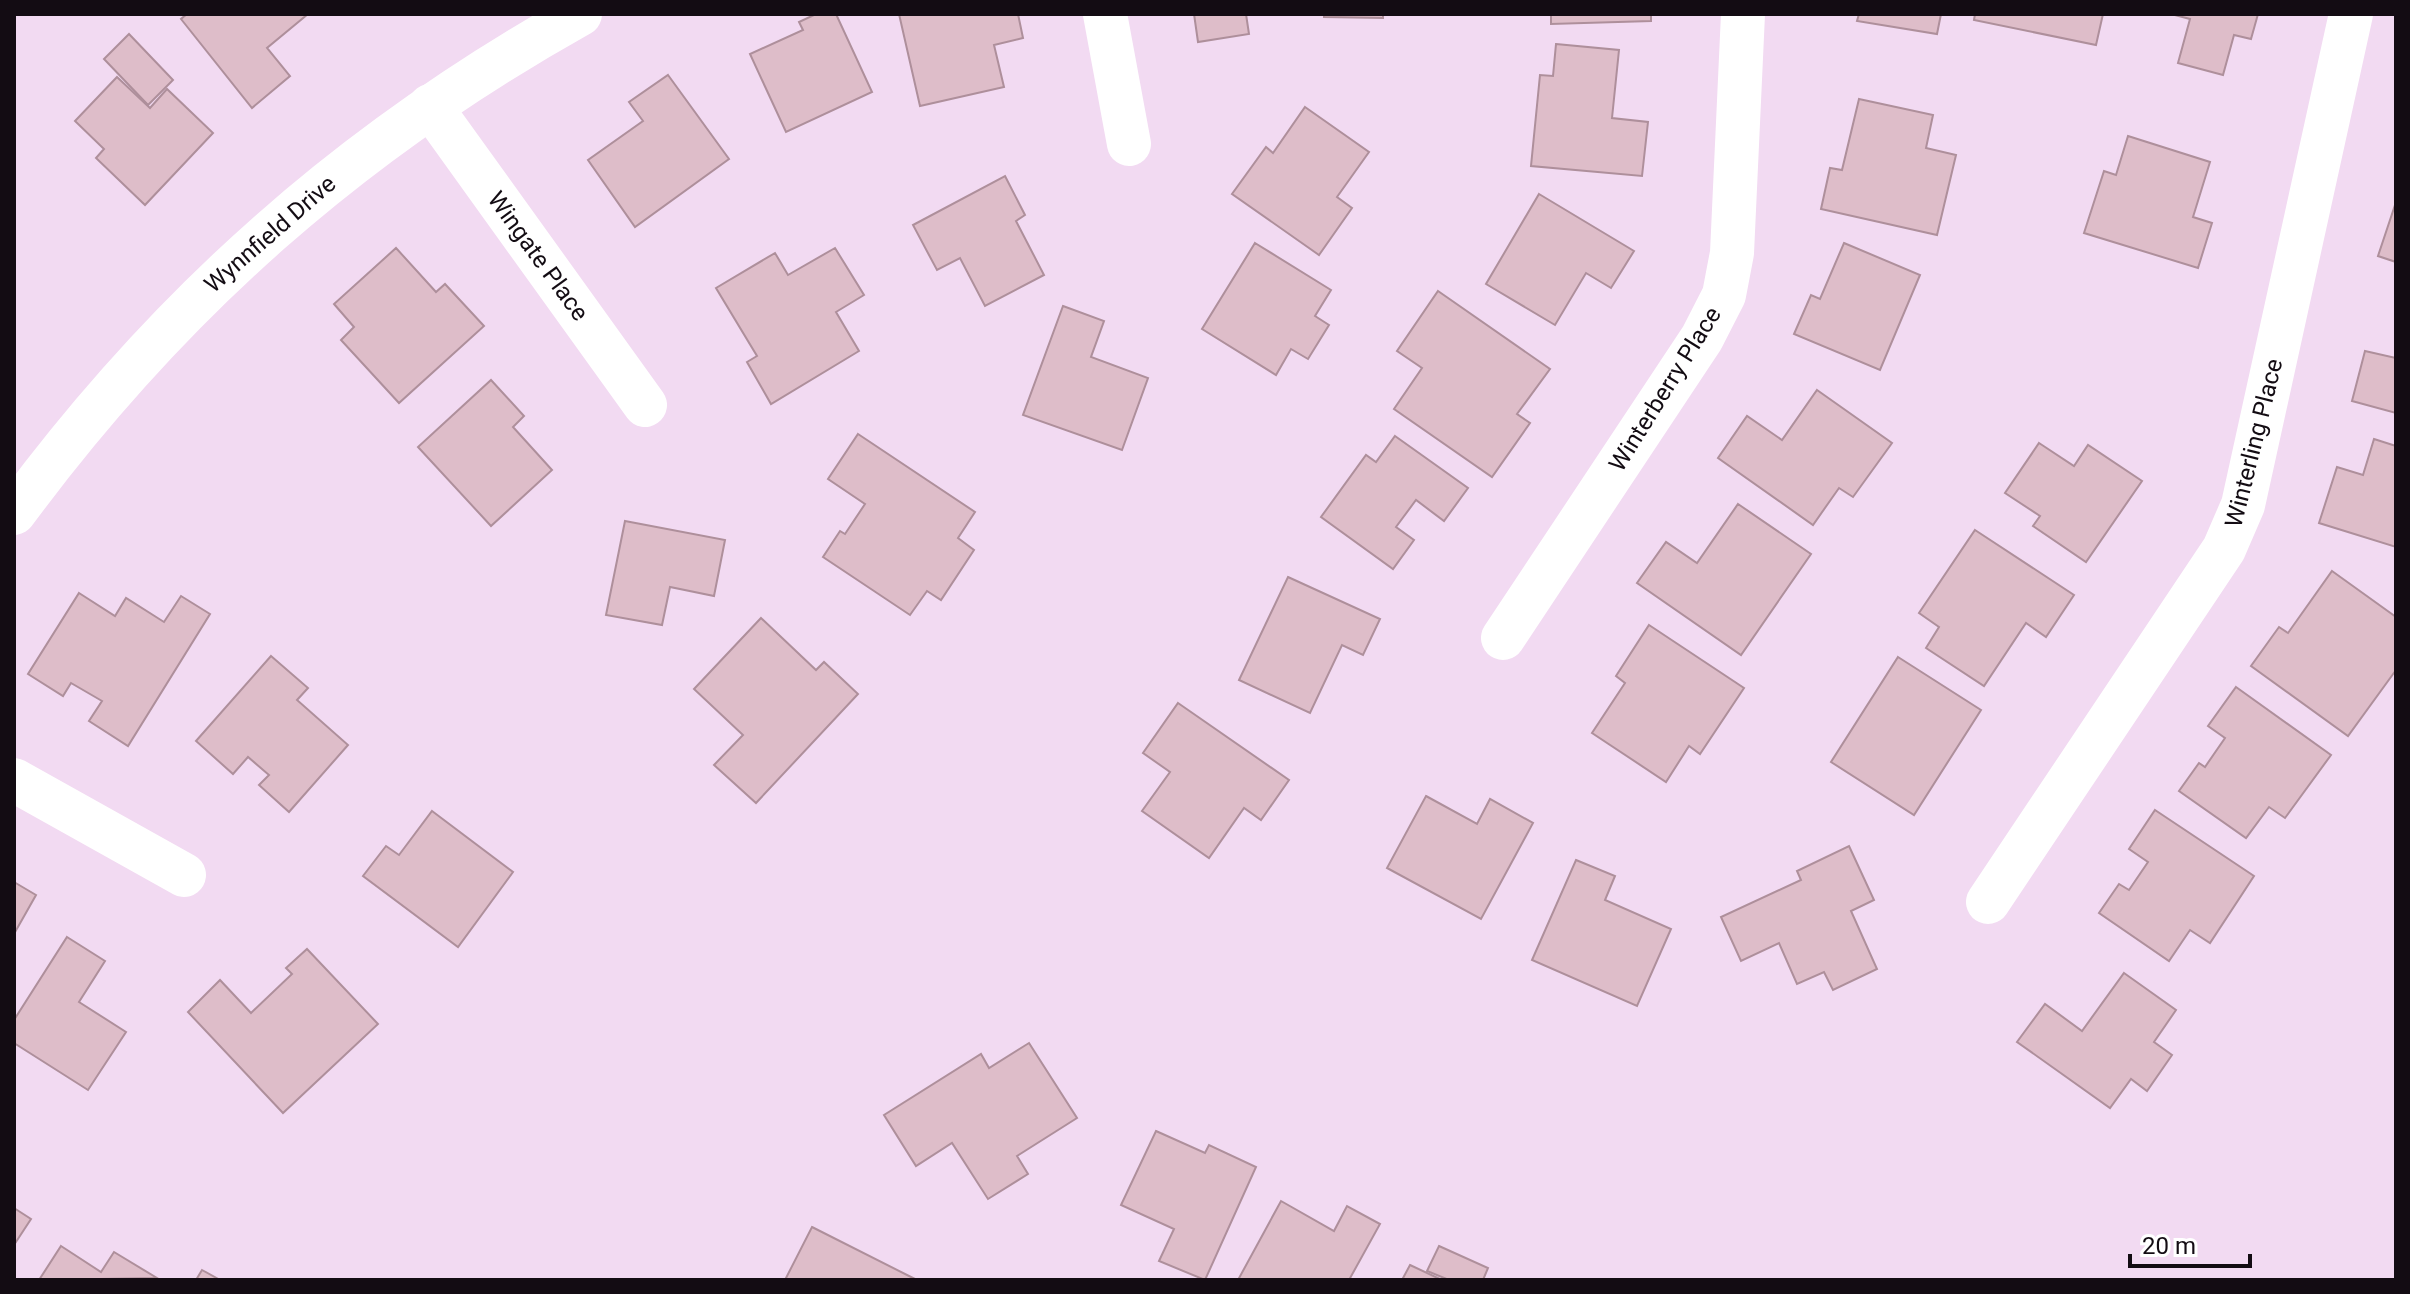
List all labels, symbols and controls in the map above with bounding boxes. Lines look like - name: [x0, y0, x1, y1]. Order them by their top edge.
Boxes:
- street label: Wynnfield Drive: [199, 169, 341, 299]
- street label: Wingate Place: [482, 186, 594, 326]
- street label: Winterberry Place: [1603, 302, 1727, 476]
- street label: Winterling Place: [2220, 356, 2288, 530]
- scale bar: [2130, 1218, 2250, 1268]
- text: 20 m: [2142, 1232, 2196, 1260]

